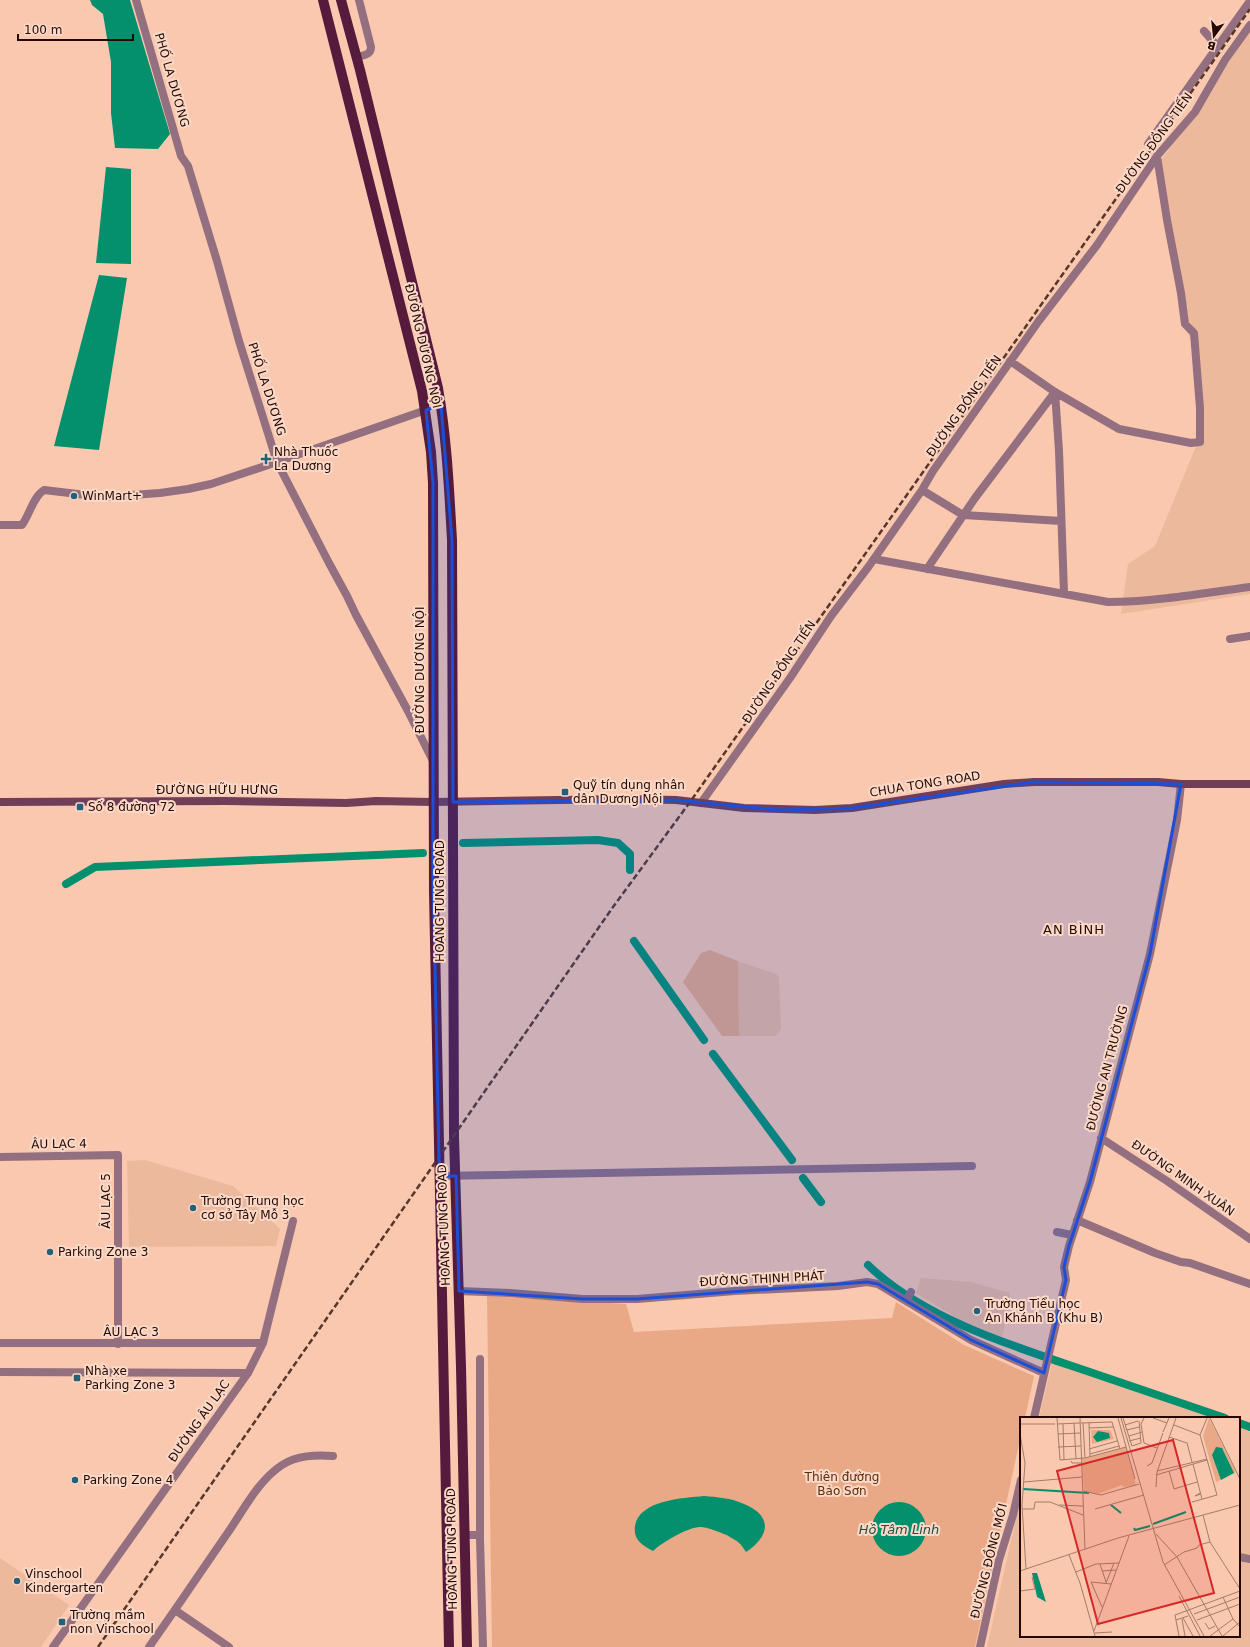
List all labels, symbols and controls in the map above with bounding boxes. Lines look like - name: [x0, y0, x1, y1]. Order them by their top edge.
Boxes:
- scale bar: [18, 16, 133, 42]
- north arrow: [1194, 16, 1234, 56]
- text: 100 m: [24, 23, 62, 37]
- street label: PHỐ LA DƯƠNG: [152, 31, 194, 129]
- text: B: [1206, 38, 1217, 53]
- street label: ĐƯỜNG ĐỒNG TIẾN: [1111, 89, 1195, 196]
- street label: ĐƯỜNG DƯƠNG NỘI: [402, 282, 445, 410]
- street label: PHỐ LA DƯƠNG: [245, 340, 291, 437]
- street label: ĐƯỜNG ĐỒNG TIẾN: [922, 351, 1004, 460]
- place label: Nhà Thuốc La Dương: [274, 445, 338, 473]
- marker: Nhà Thuốc La Dương: [261, 454, 271, 464]
- place label: WinMart+: [82, 489, 142, 503]
- marker: WinMart+: [69, 491, 79, 501]
- street label: ĐƯỜNG DƯƠNG NỘI: [412, 606, 427, 734]
- street label: ĐƯỜNG ĐỒNG TIẾN: [738, 617, 819, 726]
- street label: CHUA TONG ROAD: [869, 768, 981, 800]
- place label: Quỹ tín dụng nhân dân Dương Nội: [573, 778, 685, 806]
- street label: ĐƯỜNG HỮU HƯNG: [156, 782, 278, 797]
- marker: Quỹ tín dụng nhân dân Dương Nội: [560, 787, 570, 797]
- place label: Số 8 đường 72: [88, 800, 175, 814]
- marker: Số 8 đường 72: [75, 802, 85, 812]
- street label: HOANG TUNG ROAD: [433, 840, 447, 962]
- district label: AN BÌNH: [1043, 922, 1105, 937]
- street label: ĐƯỜNG AN TRƯỜNG: [1083, 1004, 1130, 1132]
- street label: ÂU LẠC 4: [31, 1136, 87, 1151]
- street label: ĐƯỜNG MINH XUÂN: [1129, 1136, 1238, 1219]
- street label: HOANG TUNG ROAD: [435, 1164, 453, 1286]
- street label: ÂU LẠC 5: [98, 1173, 113, 1229]
- place label: Trường Trung học cơ sở Tây Mỗ 3: [200, 1194, 304, 1222]
- marker: Trường Trung học cơ sở Tây Mỗ 3: [188, 1203, 198, 1213]
- place label: Parking Zone 3: [58, 1245, 148, 1259]
- marker: Parking Zone 3: [45, 1247, 55, 1257]
- street label: ĐƯỜNG THỊNH PHÁT: [699, 1268, 826, 1289]
- place label: Trường Tiểu học An Khánh B (Khu B): [984, 1297, 1103, 1325]
- marker: Trường Tiểu học An Khánh B (Khu B): [972, 1306, 982, 1316]
- street label: ÂU LẠC 3: [103, 1324, 159, 1339]
- place label: Nhà xe Parking Zone 3: [85, 1364, 175, 1392]
- marker: Nhà xe Parking Zone 3: [72, 1373, 82, 1383]
- street label: ĐƯỜNG ÂU LẠC: [165, 1377, 232, 1465]
- inset map: [1020, 1417, 1240, 1637]
- park label: Thiên đường Bảo Sơn: [804, 1470, 879, 1498]
- place label: Parking Zone 4: [83, 1473, 173, 1487]
- marker: Parking Zone 4: [70, 1475, 80, 1485]
- street label: HOANG TUNG ROAD: [444, 1488, 460, 1610]
- street label: ĐƯỜNG ĐỒNG MỚI: [966, 1501, 1010, 1620]
- water label: Hồ Tâm Linh: [859, 1522, 939, 1537]
- place label: Vinschool Kindergarten: [25, 1567, 103, 1595]
- marker: Vinschool Kindergarten: [12, 1576, 22, 1586]
- place label: Trường mầm non Vinschool: [69, 1608, 154, 1636]
- marker: Trường mầm non Vinschool: [57, 1617, 67, 1627]

